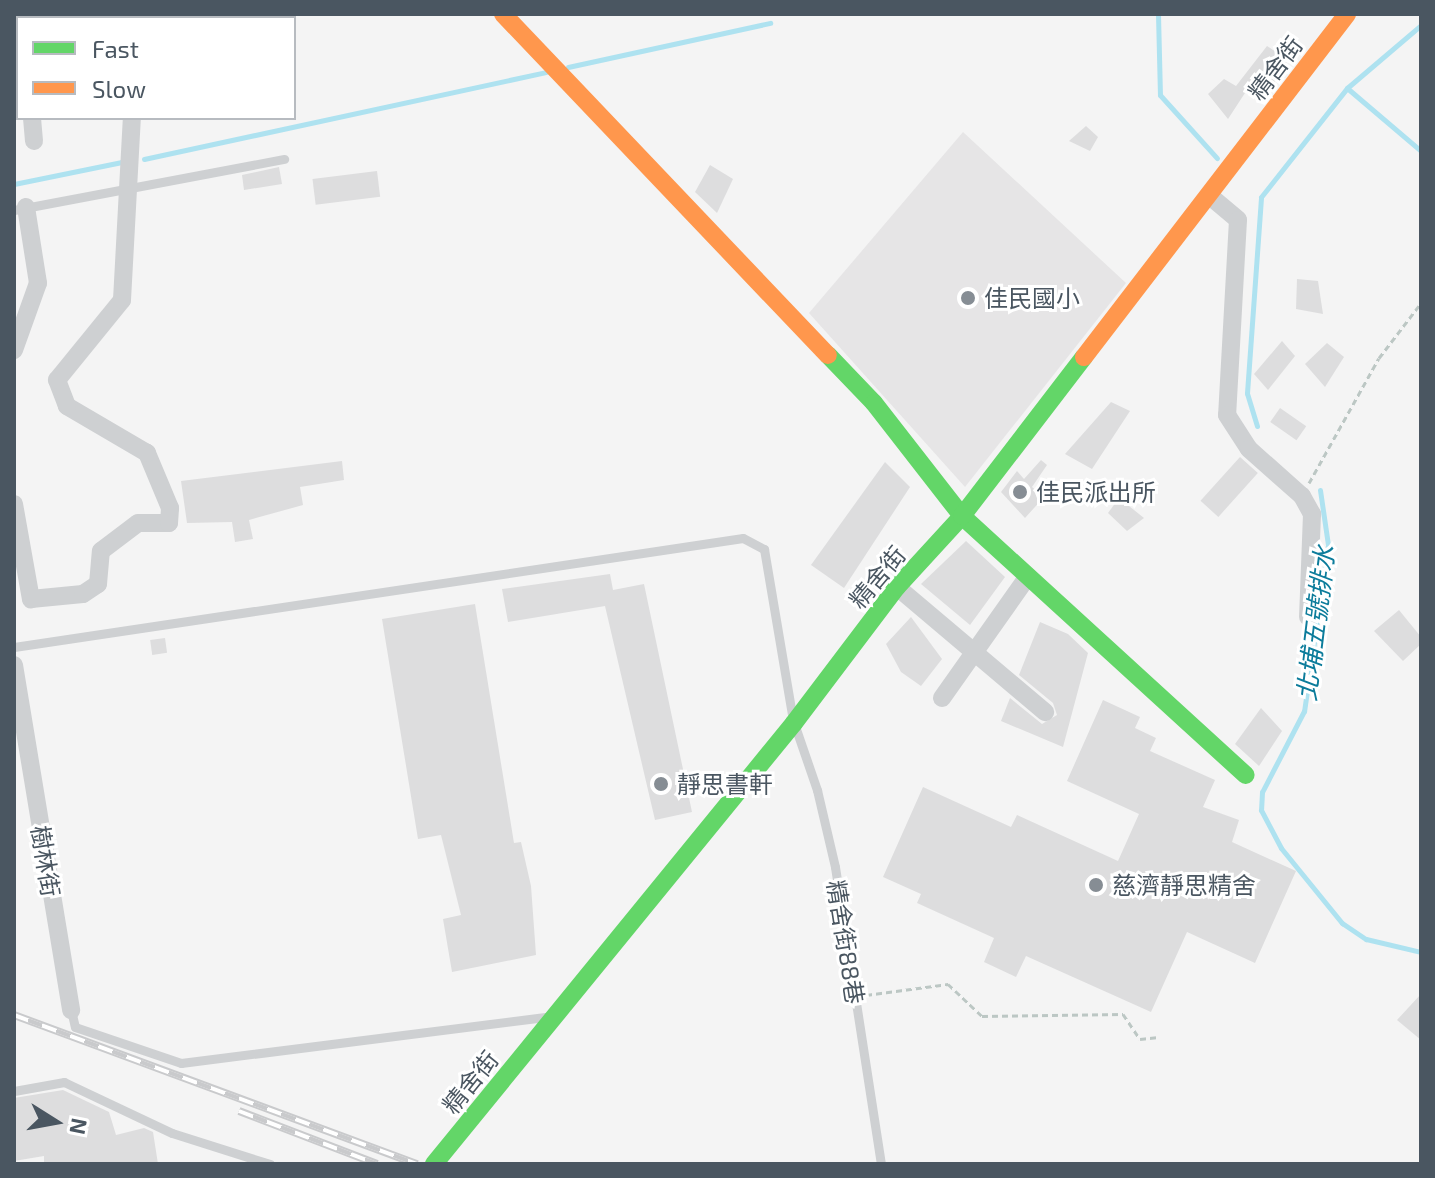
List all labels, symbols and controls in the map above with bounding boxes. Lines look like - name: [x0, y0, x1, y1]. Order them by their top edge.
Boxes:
- legend: [16, 16, 296, 120]
- street label: 精舍街: [1242, 31, 1308, 105]
- text: Fast: [92, 34, 139, 63]
- text: Slow: [92, 74, 146, 103]
- place label: 佳民國小: [984, 284, 1080, 312]
- marker: 佳民國小: [959, 289, 977, 307]
- place label: 佳民派出所: [1036, 478, 1156, 506]
- marker: 佳民派出所: [1011, 483, 1029, 501]
- street label: 精舍街: [843, 540, 911, 614]
- water label: 北埔五號排水: [1290, 544, 1340, 702]
- place label: 靜思書軒: [677, 770, 773, 798]
- marker: 靜思書軒: [652, 775, 670, 793]
- street label: 樹林街: [26, 823, 66, 899]
- place label: 慈濟靜思精舍: [1112, 871, 1256, 899]
- marker: 慈濟靜思精舍: [1087, 876, 1105, 894]
- street label: 精舍街88巷: [822, 878, 870, 1006]
- street label: 精舍街: [436, 1045, 504, 1119]
- north arrow: [16, 1082, 96, 1162]
- text: N: [65, 1116, 94, 1137]

